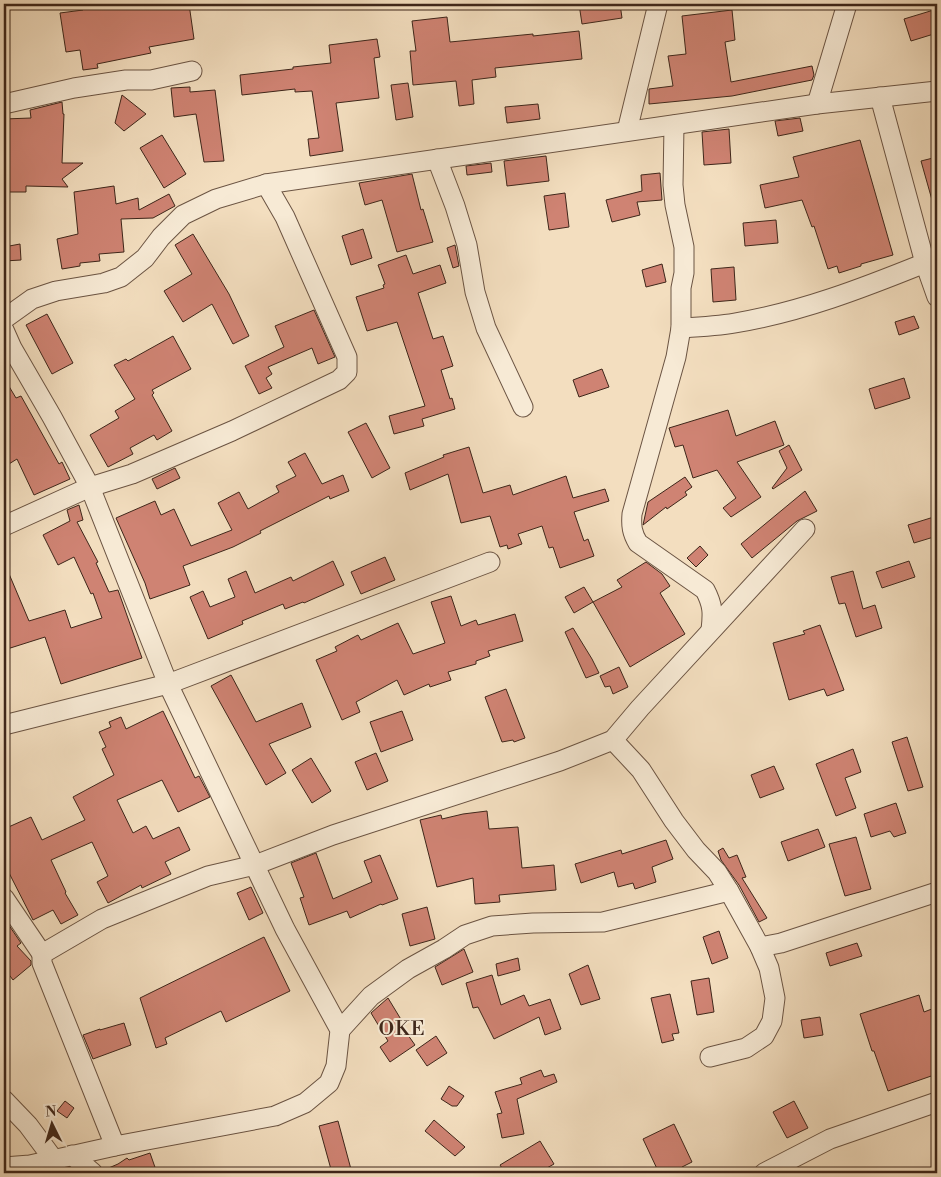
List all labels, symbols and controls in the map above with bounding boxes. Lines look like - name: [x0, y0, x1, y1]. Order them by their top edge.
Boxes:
- district label: OKE: [378, 1017, 426, 1042]
- north arrow: [28, 1100, 78, 1150]
- text: N: [45, 1103, 57, 1121]

